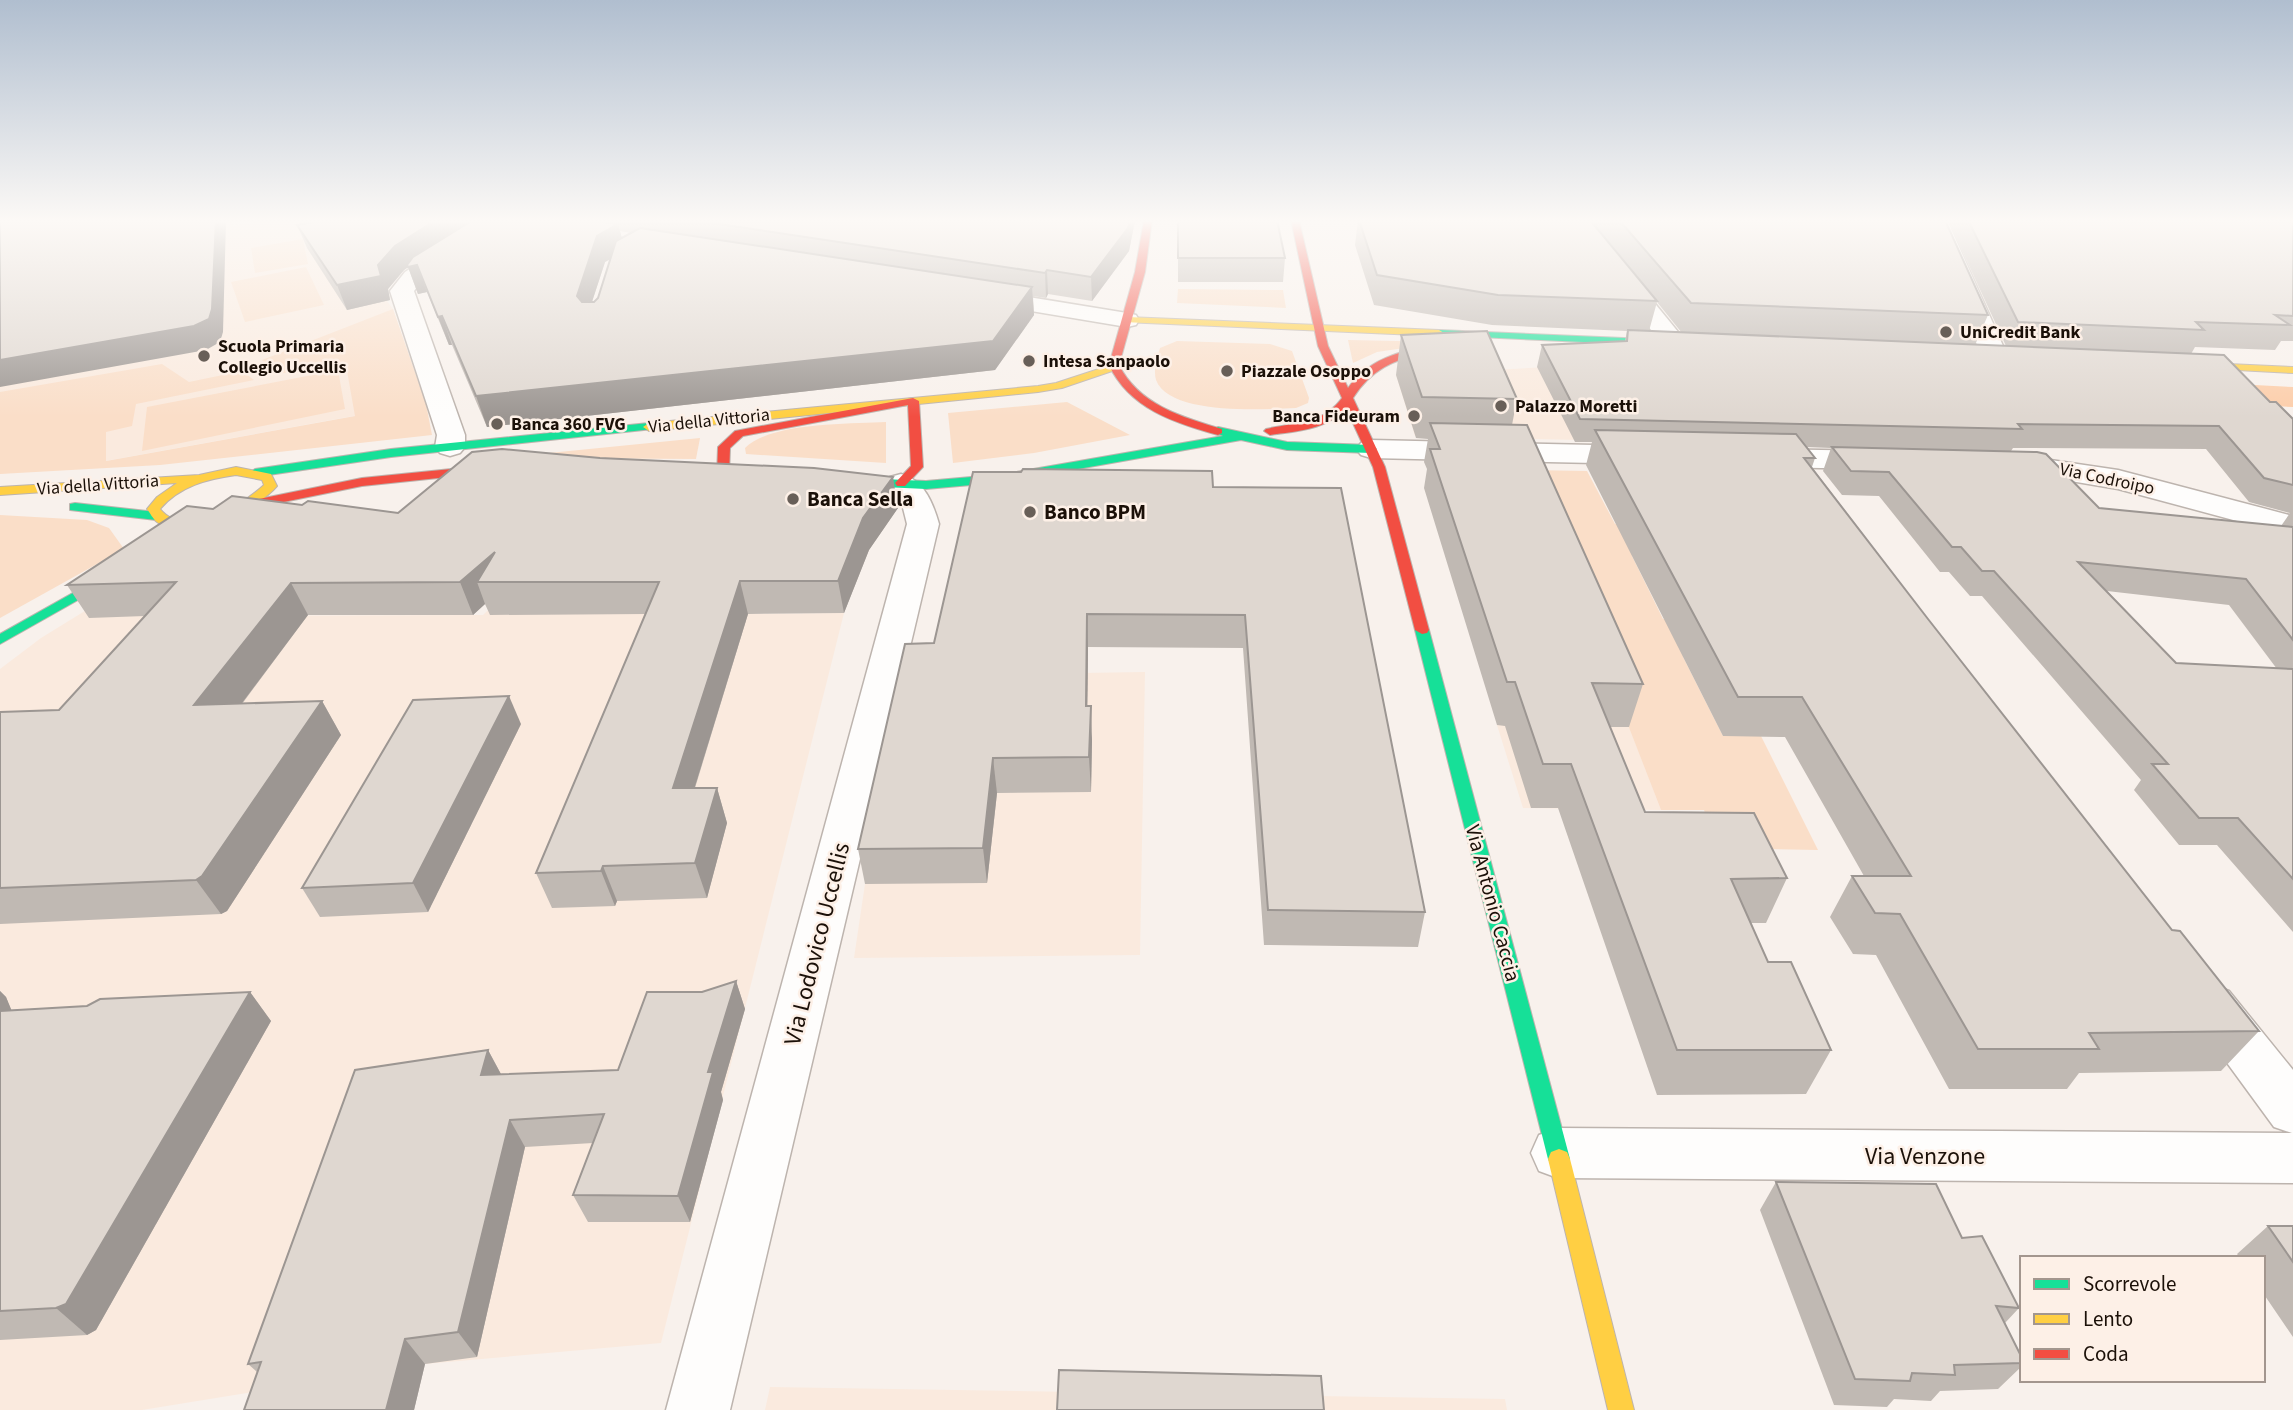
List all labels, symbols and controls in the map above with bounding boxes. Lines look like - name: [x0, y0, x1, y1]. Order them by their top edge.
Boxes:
- place label: UniCredit Bank: [1960, 320, 2080, 345]
- marker: UniCredit Bank: [1938, 324, 1954, 340]
- place label: Scuola Primaria Collegio Uccellis: [218, 334, 346, 380]
- marker: Scuola Primaria Collegio Uccellis: [196, 348, 212, 364]
- place label: Intesa Sanpaolo: [1043, 349, 1170, 374]
- marker: Intesa Sanpaolo: [1021, 353, 1037, 369]
- place label: Piazzale Osoppo: [1241, 359, 1371, 384]
- marker: Piazzale Osoppo: [1219, 363, 1235, 379]
- place label: Palazzo Moretti: [1515, 394, 1637, 419]
- marker: Palazzo Moretti: [1493, 398, 1509, 414]
- street label: Via della Vittoria: [647, 402, 771, 440]
- place label: Banca Fideuram: [1272, 404, 1400, 429]
- marker: Banca Fideuram: [1406, 408, 1422, 424]
- place label: Banca 360 FVG: [511, 412, 626, 437]
- marker: Banca 360 FVG: [489, 416, 505, 432]
- street label: Via Codroipo: [2057, 457, 2157, 501]
- street label: Via della Vittoria: [36, 468, 160, 502]
- place label: Banca Sella: [807, 484, 913, 514]
- marker: Banca Sella: [785, 491, 801, 507]
- place label: Banco BPM: [1044, 497, 1146, 527]
- marker: Banco BPM: [1022, 504, 1038, 520]
- street label: Via Antonio Caccia: [1458, 821, 1528, 985]
- street label: Via Lodovico Uccellis: [775, 839, 859, 1049]
- street label: Via Venzone: [1865, 1139, 1985, 1174]
- legend: [2020, 1256, 2265, 1382]
- text: Scorrevole: [2083, 1269, 2177, 1299]
- text: Lento: [2083, 1304, 2133, 1334]
- text: Coda: [2083, 1339, 2129, 1369]

